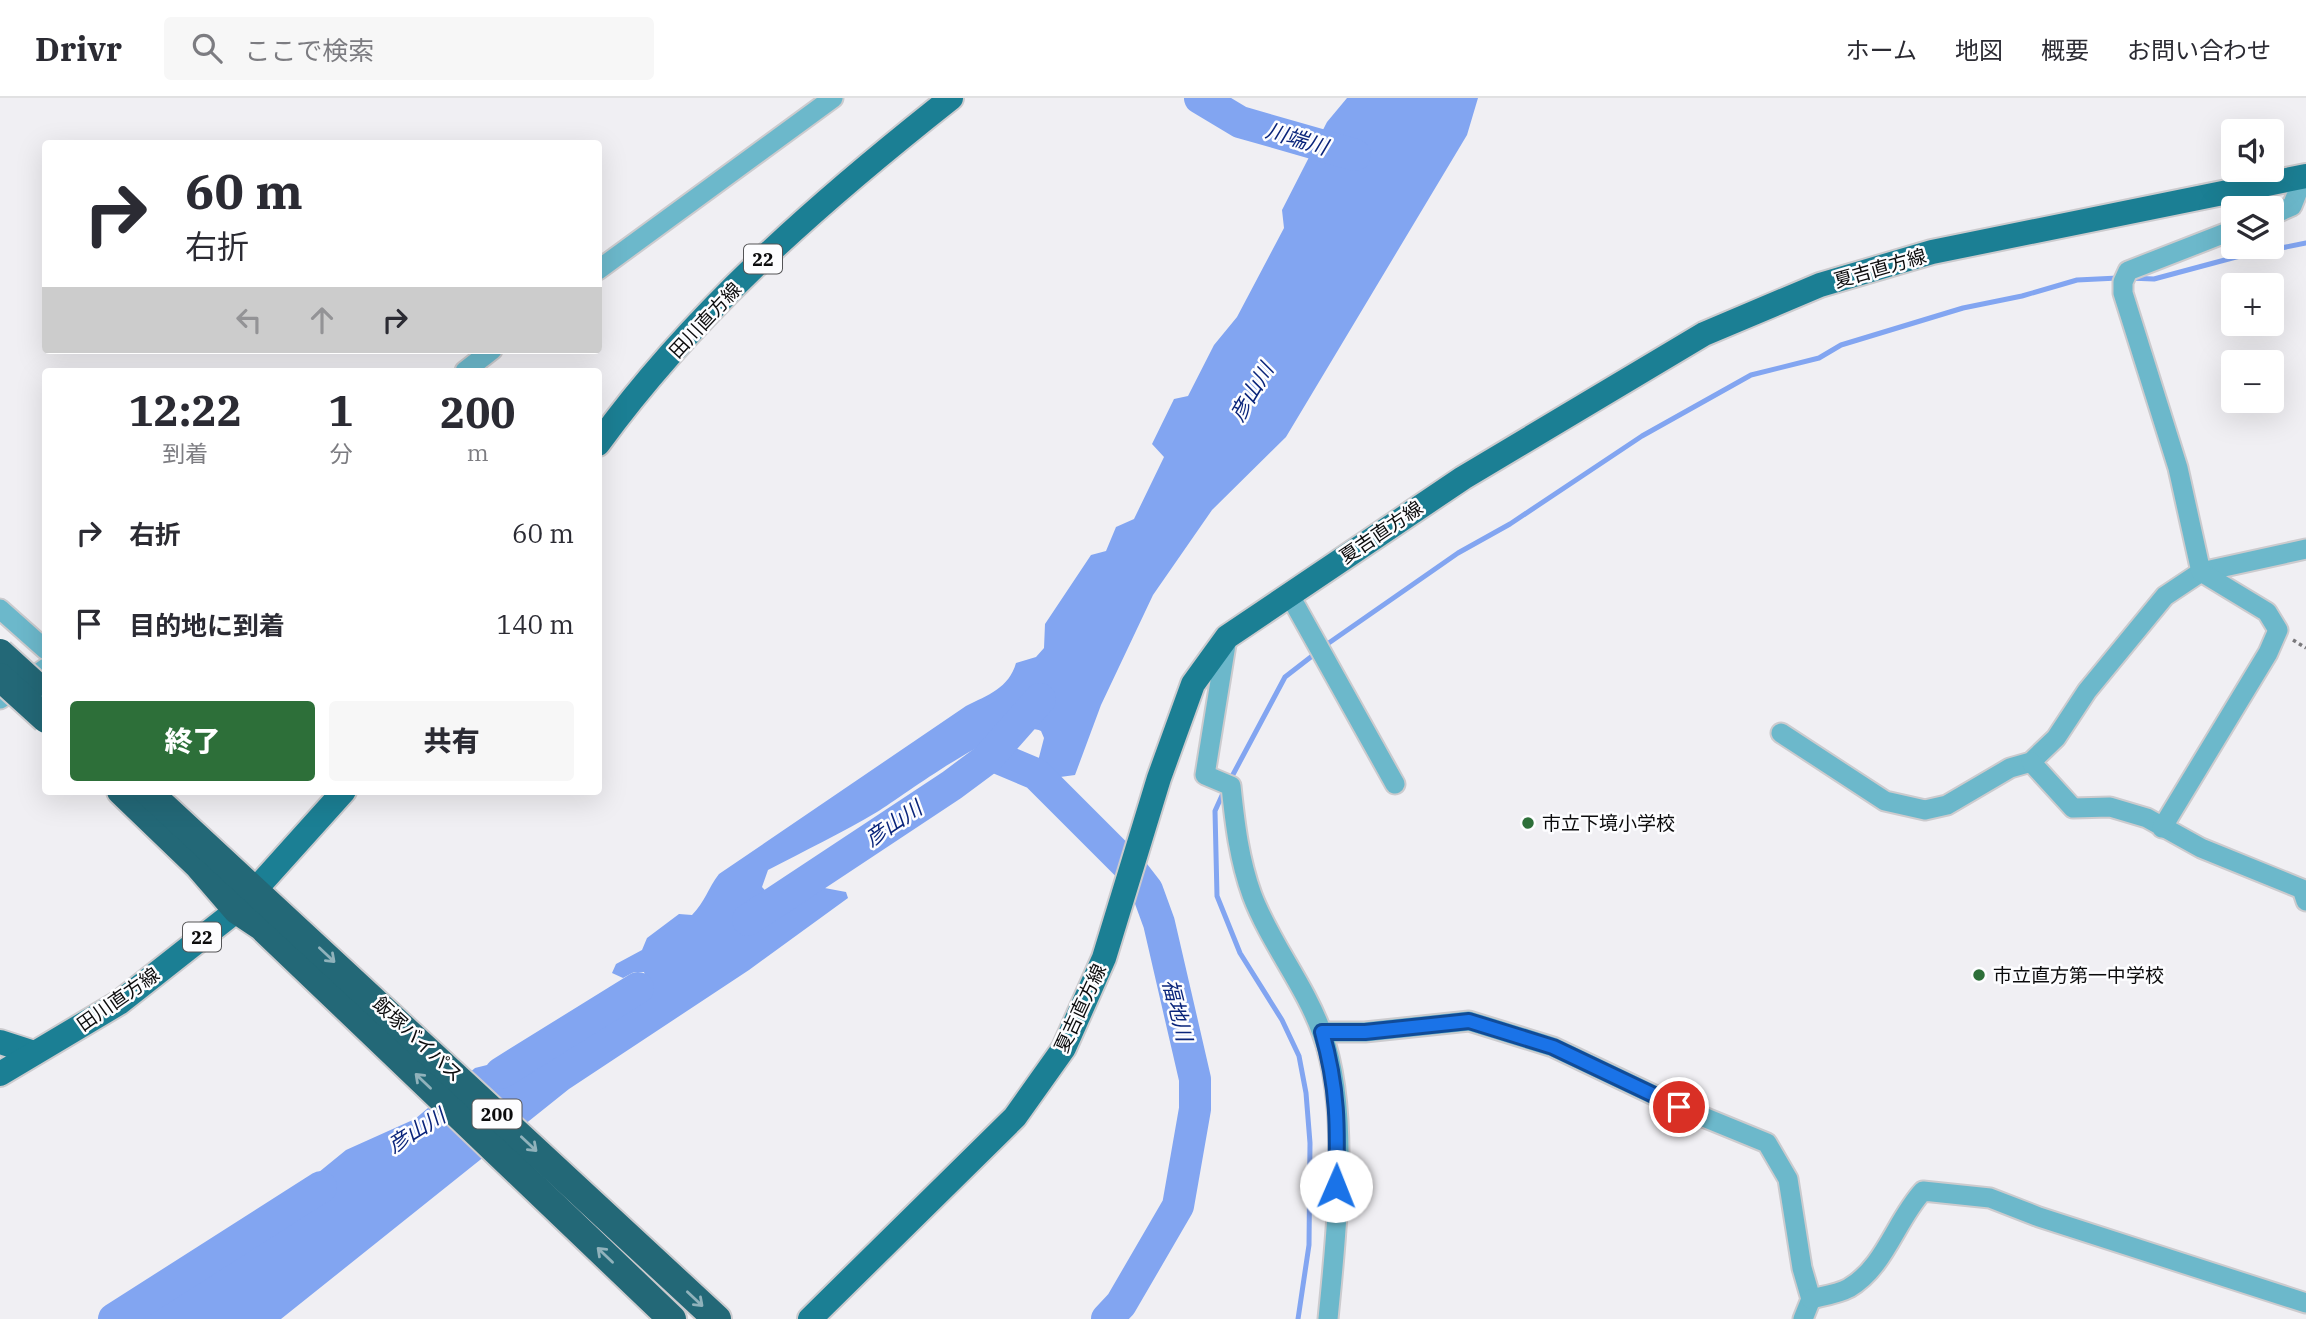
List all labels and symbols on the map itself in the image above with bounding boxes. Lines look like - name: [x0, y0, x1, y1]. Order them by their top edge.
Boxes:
- water label: 川端川: [1263, 115, 1333, 161]
- street label: 夏吉直方線: [1831, 243, 1929, 293]
- road number: 22: [744, 244, 782, 274]
- street label: 田川直方線: [664, 277, 746, 363]
- water label: 彦山川: [1223, 356, 1280, 426]
- street label: 夏吉直方線: [1335, 495, 1427, 569]
- water label: 彦山川: [859, 793, 929, 852]
- place label: 市立下境小学校: [1542, 811, 1675, 835]
- marker: 市立下境小学校: [1520, 815, 1536, 831]
- road number: 22: [183, 922, 221, 952]
- one-way arrow: [318, 946, 335, 963]
- street label: 夏吉直方線: [1049, 960, 1111, 1056]
- street label: 田川直方線: [72, 962, 164, 1036]
- place label: 市立直方第一中学校: [1993, 963, 2164, 987]
- marker: 市立直方第一中学校: [1971, 967, 1987, 983]
- water label: 福地川: [1157, 976, 1200, 1046]
- street label: 飯塚バイパス: [368, 991, 468, 1087]
- one-way arrow: [415, 1072, 432, 1089]
- pin: [1649, 1077, 1709, 1137]
- road number: 200: [472, 1099, 522, 1128]
- water label: 彦山川: [382, 1100, 452, 1159]
- one-way arrow: [520, 1135, 537, 1152]
- position arrow: [1299, 1149, 1373, 1223]
- one-way arrow: [597, 1246, 614, 1263]
- one-way arrow: [686, 1290, 703, 1307]

